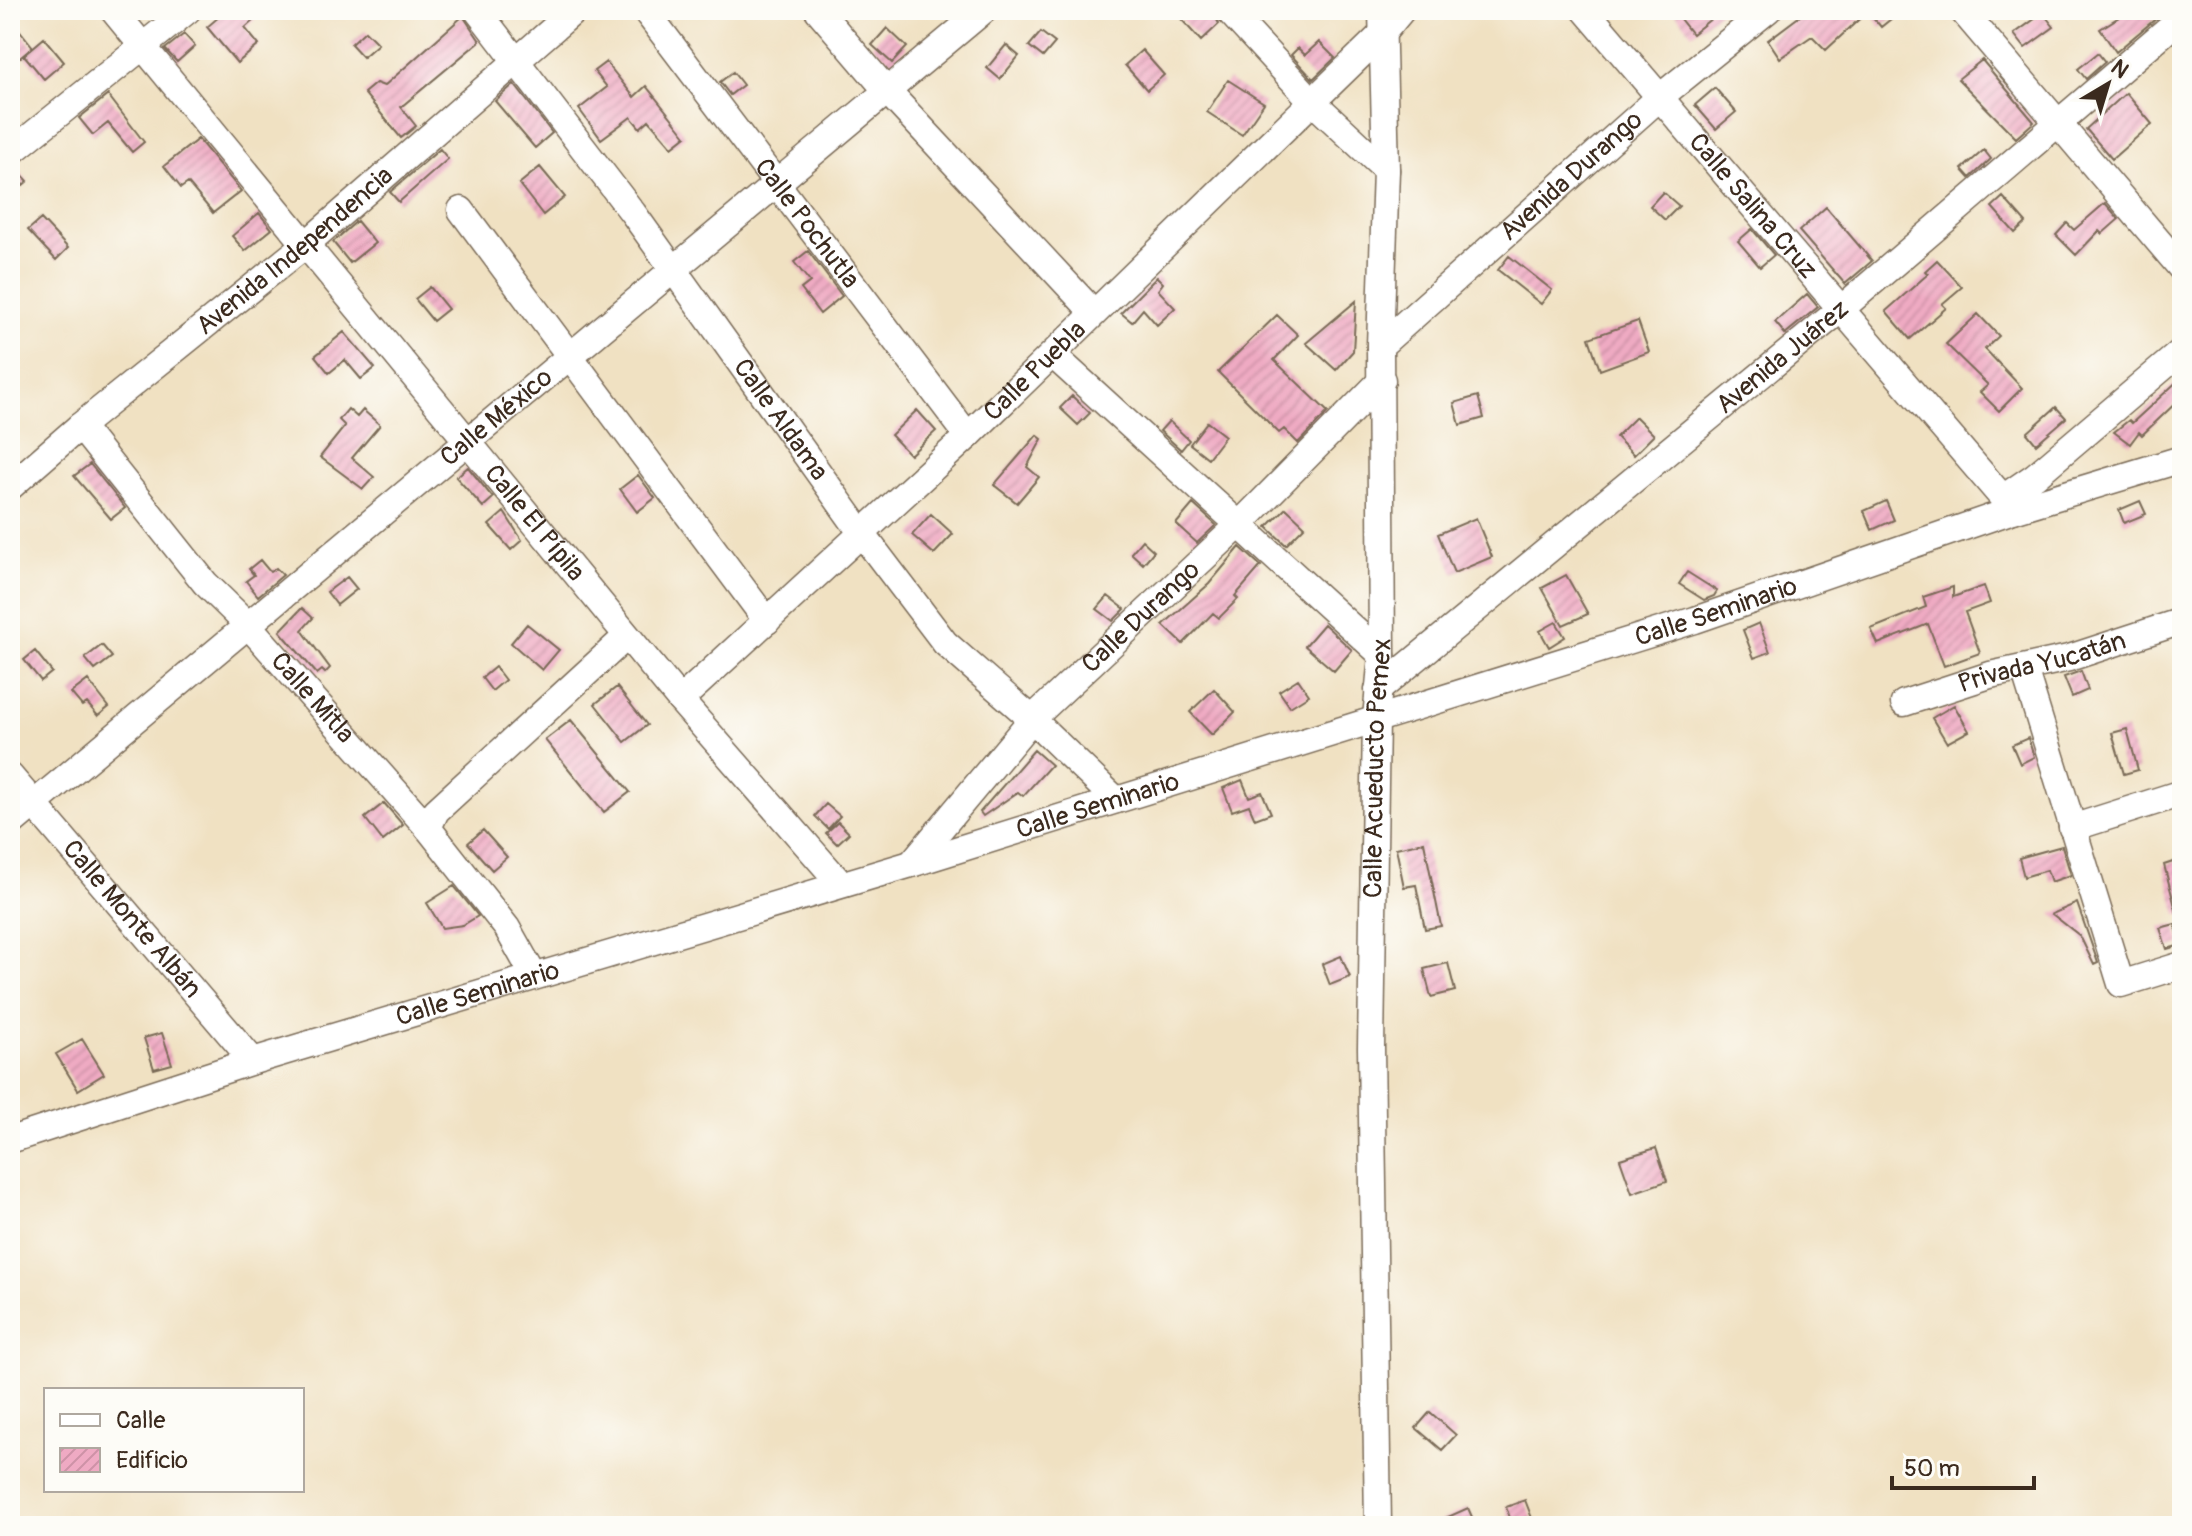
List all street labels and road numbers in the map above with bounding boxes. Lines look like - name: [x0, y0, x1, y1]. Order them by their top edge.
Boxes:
- street label: Avenida Durango: [1493, 104, 1649, 248]
- street label: Calle Salina Cruz: [1682, 127, 1824, 285]
- street label: Calle Pochutla: [747, 152, 866, 295]
- street label: Avenida Independencia: [190, 160, 400, 342]
- street label: Avenida Juárez: [1710, 293, 1855, 421]
- street label: Calle Puebla: [977, 314, 1093, 428]
- street label: Calle Aldama: [726, 353, 835, 487]
- street label: Calle México: [434, 361, 559, 473]
- street label: Calle El Pípila: [477, 458, 592, 588]
- street label: Calle Durango: [1075, 554, 1207, 680]
- street label: Calle Seminario: [1631, 570, 1801, 654]
- street label: Privada Yucatán: [1954, 624, 2130, 700]
- street label: Calle Acueducto Pemex: [1357, 638, 1398, 898]
- street label: Calle Mitla: [264, 646, 361, 750]
- street label: Calle Seminario: [1012, 765, 1183, 846]
- street label: Calle Monte Albán: [56, 833, 208, 1005]
- street label: Calle Seminario: [392, 954, 563, 1033]

